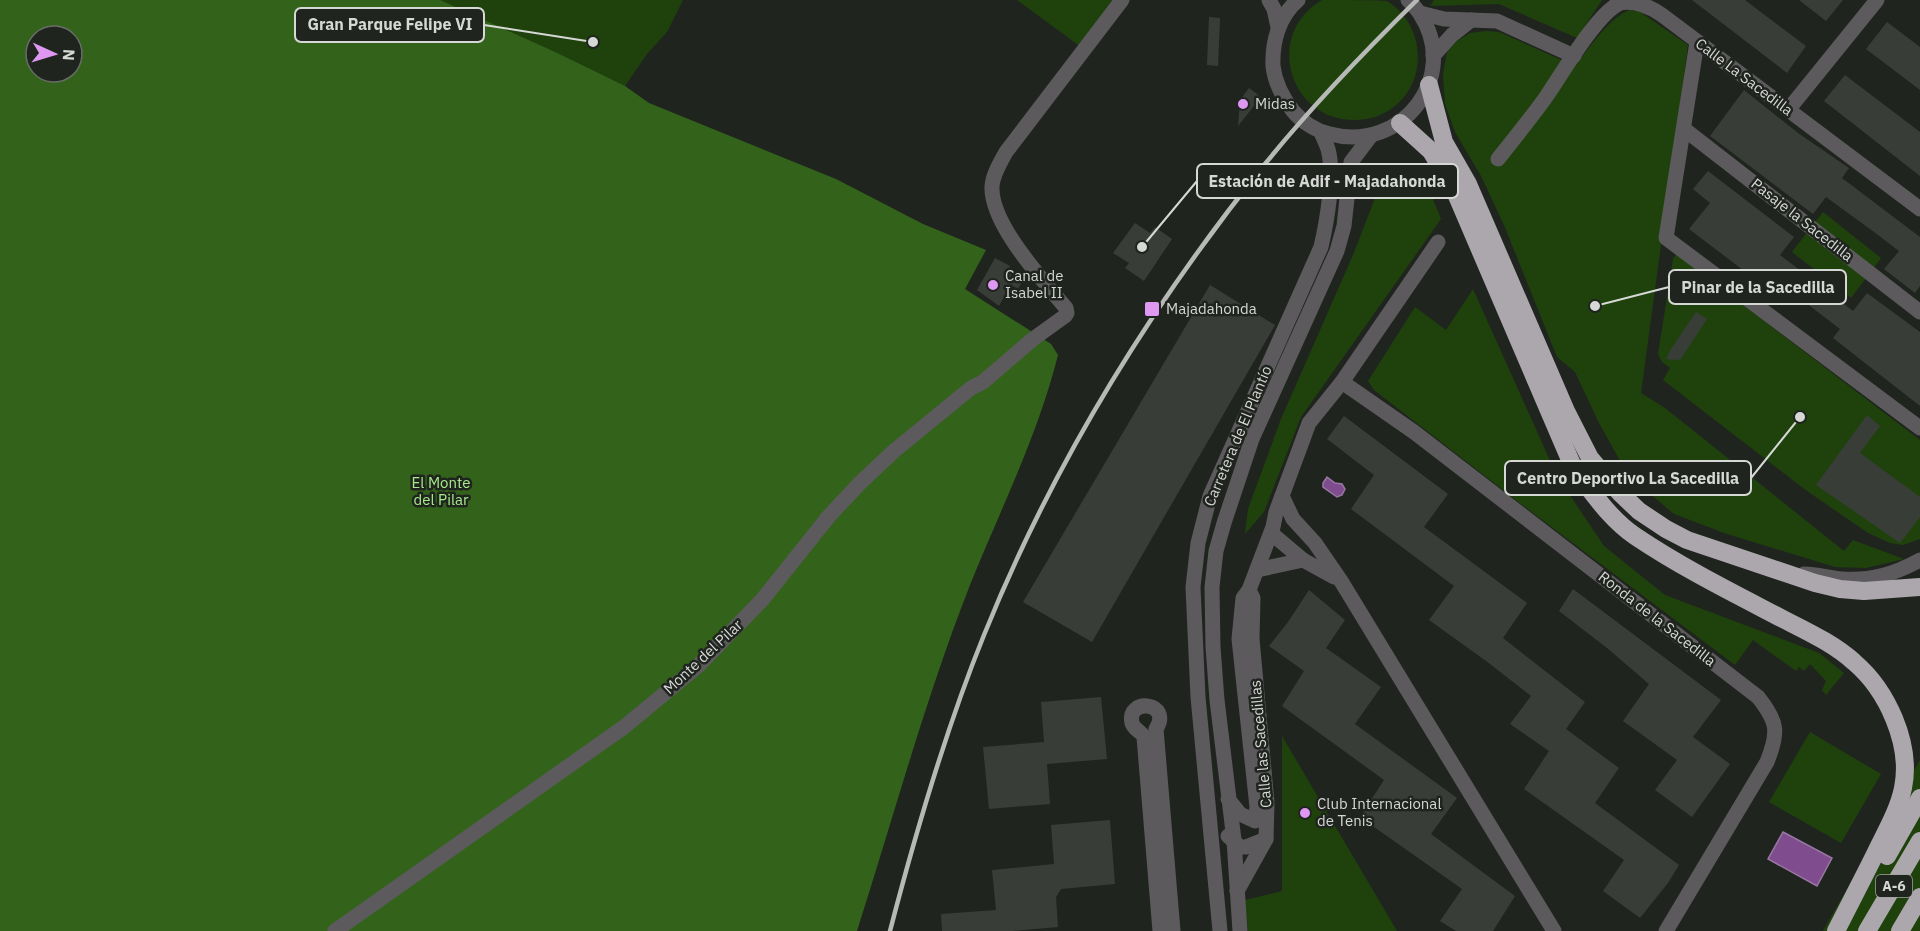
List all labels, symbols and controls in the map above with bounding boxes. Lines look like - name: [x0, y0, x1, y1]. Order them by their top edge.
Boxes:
- callout: Gran Parque Felipe VI: [295, 8, 484, 42]
- text: Gran Parque Felipe VI: [307, 14, 473, 34]
- north arrow: [24, 24, 84, 84]
- street label: Calle La Sacedilla: [1692, 34, 1797, 119]
- text: N: [59, 49, 79, 62]
- place label: Midas: [1255, 94, 1295, 113]
- marker: Midas: [1236, 97, 1250, 111]
- callout: Estación de Adif - Majadahonda: [1197, 164, 1458, 198]
- text: Estación de Adif - Majadahonda: [1208, 171, 1446, 191]
- street label: Pasaje la Sacedilla: [1747, 174, 1857, 265]
- place label: Canal de Isabel II: [1005, 266, 1063, 302]
- callout: Pinar de la Sacedilla: [1669, 270, 1846, 304]
- text: Pinar de la Sacedilla: [1681, 277, 1835, 297]
- marker: Canal de Isabel II: [986, 278, 1000, 292]
- place label: Majadahonda: [1166, 299, 1257, 318]
- marker: Majadahonda: [1143, 300, 1161, 318]
- street label: Carretera de El Plantío: [1199, 363, 1276, 509]
- callout: Centro Deportivo La Sacedilla: [1505, 461, 1751, 495]
- text: Centro Deportivo La Sacedilla: [1517, 468, 1739, 488]
- park label: El Monte del Pilar: [412, 473, 470, 509]
- street label: Ronda de la Sacedilla: [1595, 567, 1720, 670]
- street label: Monte del Pilar: [659, 615, 746, 698]
- street label: Calle las Sacedillas: [1245, 679, 1276, 809]
- place label: Club Internacional de Tenis: [1317, 794, 1441, 830]
- marker: Club Internacional de Tenis: [1298, 806, 1312, 820]
- road number: A-6: [1876, 875, 1912, 897]

